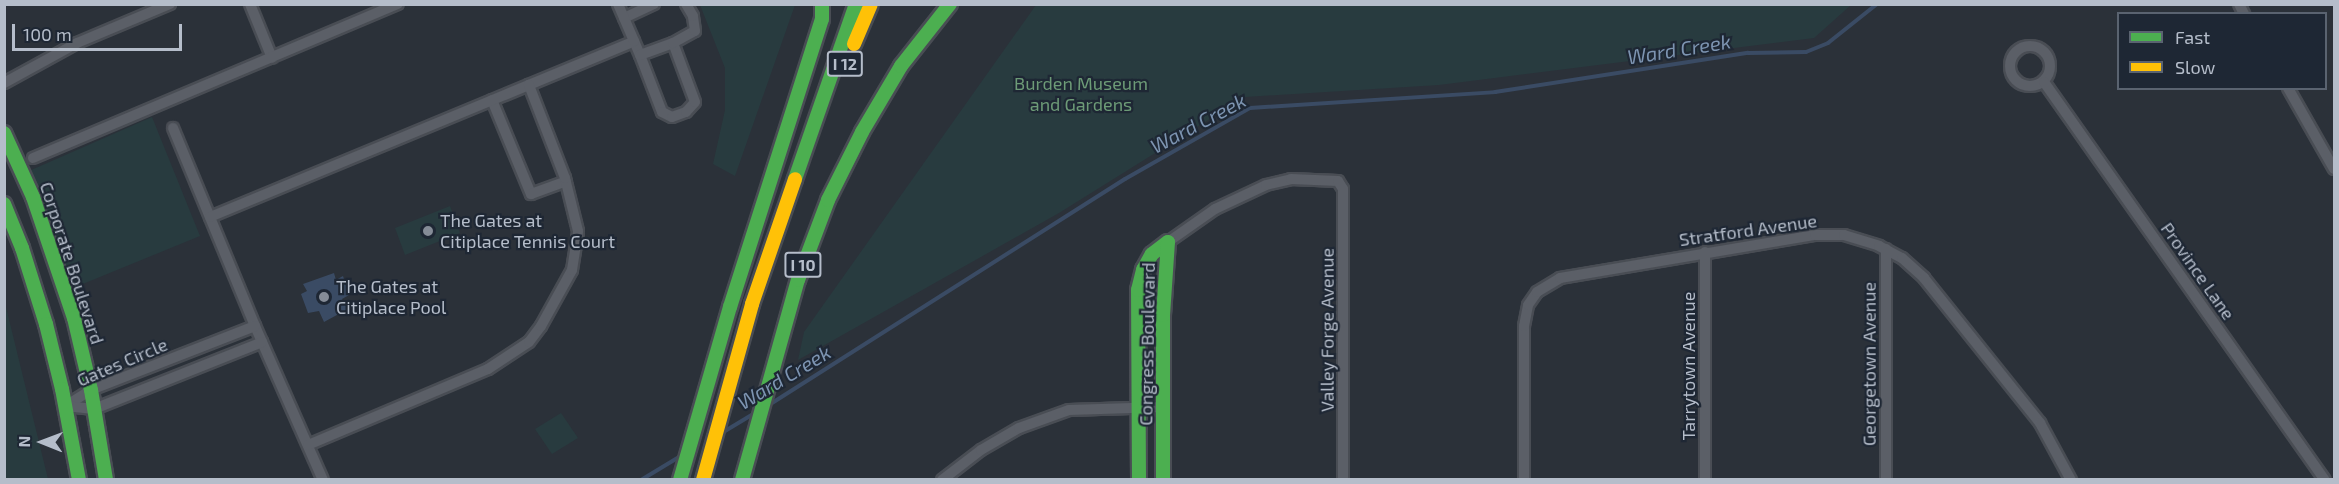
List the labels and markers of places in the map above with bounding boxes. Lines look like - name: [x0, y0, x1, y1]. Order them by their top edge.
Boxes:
- place label: The Gates at Citiplace Tennis Court: [440, 210, 616, 252]
- marker: The Gates at Citiplace Tennis Court: [421, 224, 435, 238]
- place label: The Gates at Citiplace Pool: [336, 276, 446, 318]
- marker: The Gates at Citiplace Pool: [317, 290, 331, 304]

